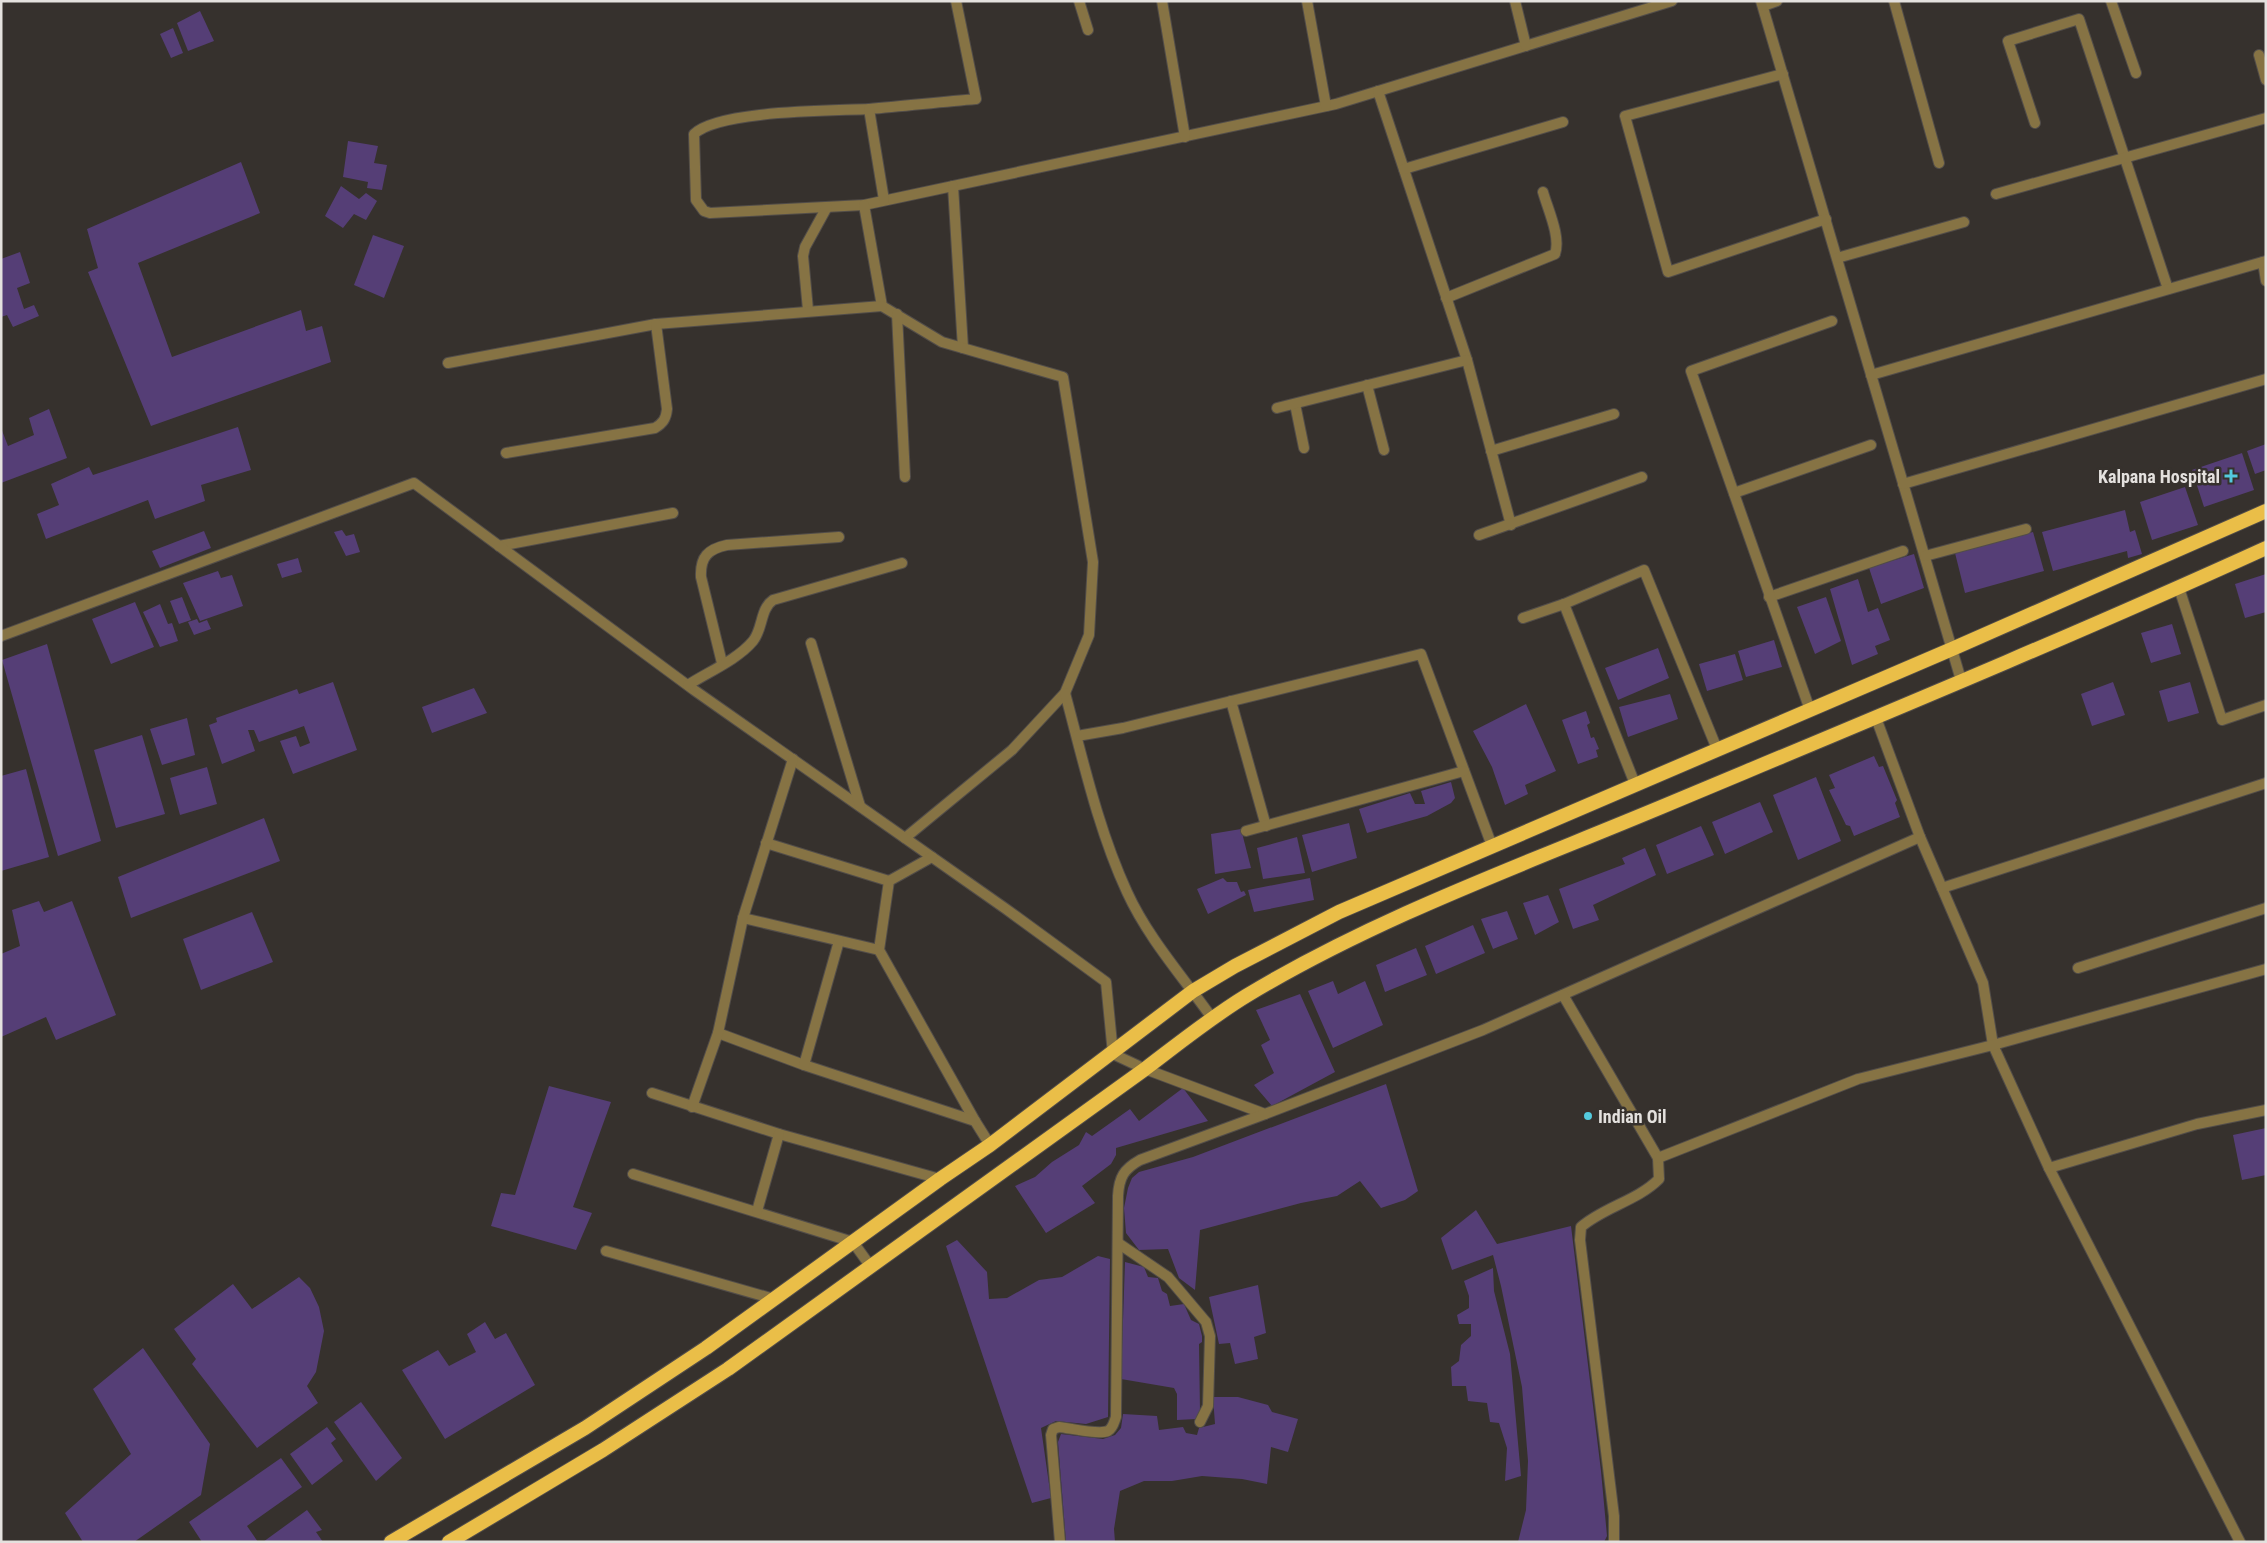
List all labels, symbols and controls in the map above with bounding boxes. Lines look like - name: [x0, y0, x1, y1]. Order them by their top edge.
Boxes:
- place label: Kalpana Hospital: [2098, 466, 2220, 487]
- marker: Kalpana Hospital: [2224, 469, 2238, 483]
- place label: Indian Oil: [1598, 1106, 1667, 1127]
- marker: Indian Oil: [1582, 1110, 1594, 1122]

